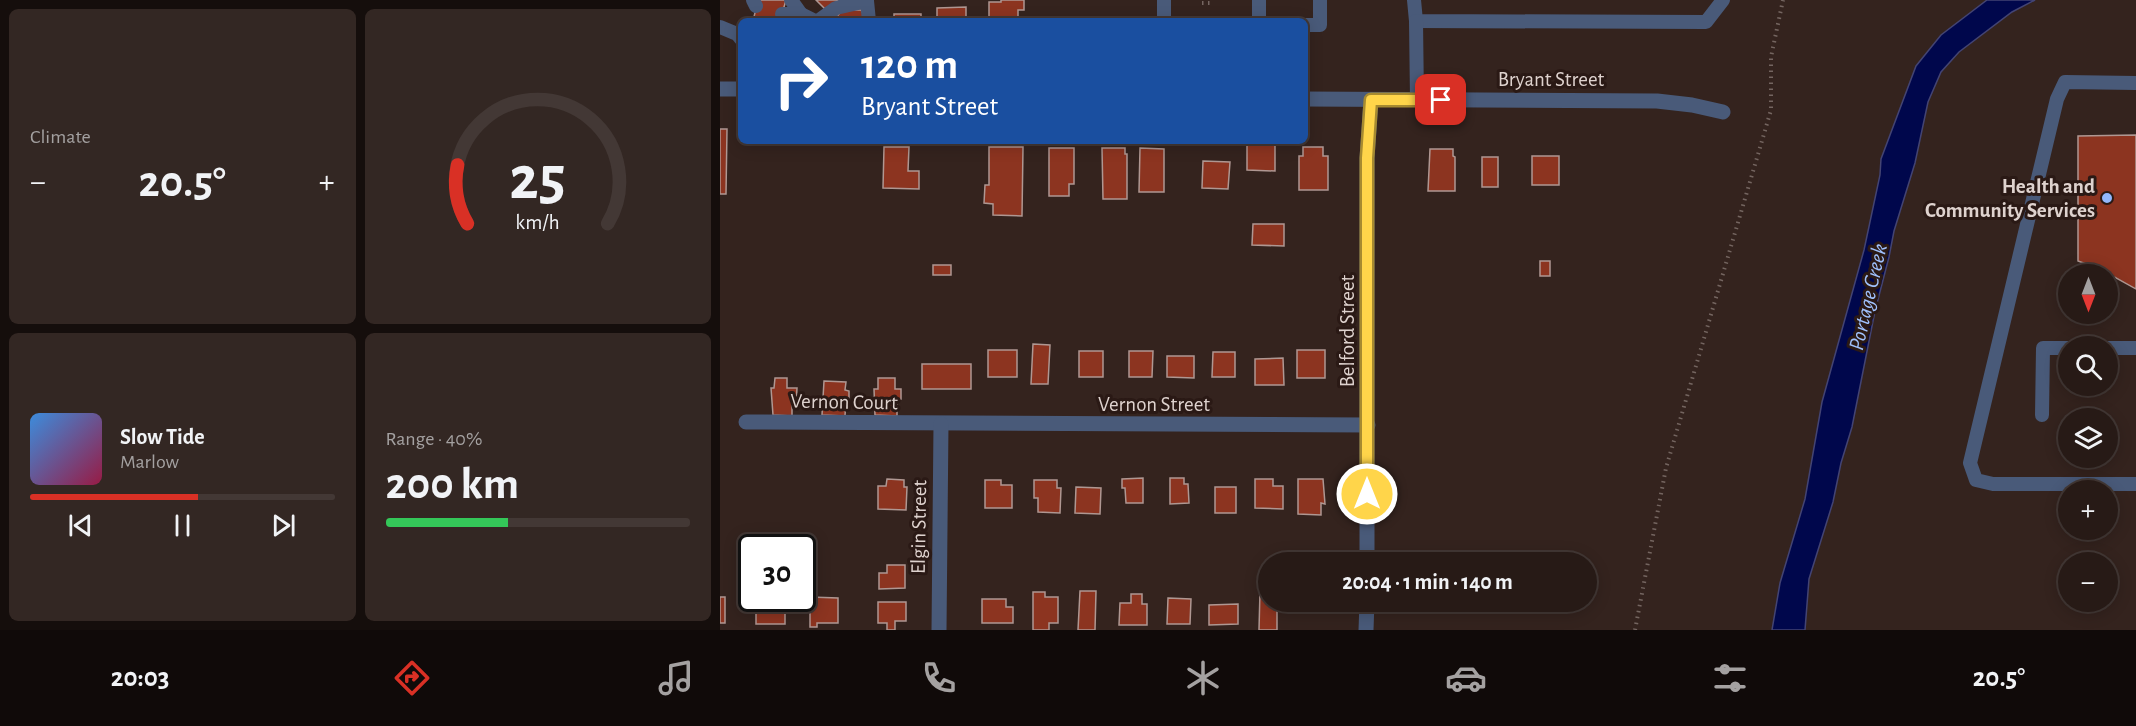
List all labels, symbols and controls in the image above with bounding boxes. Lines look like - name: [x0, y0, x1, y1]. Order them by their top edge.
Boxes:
- icon: right: [762, 42, 840, 120]
- text: 120 m: [861, 44, 958, 86]
- street label: Bryant Street: [1498, 69, 1605, 90]
- pin: [1415, 74, 1466, 125]
- icon: arrive: [1424, 83, 1457, 116]
- text: Bryant Street: [861, 93, 998, 120]
- text: Climate: [30, 127, 91, 147]
- text: 25: [510, 148, 566, 210]
- text: 20.5°: [138, 160, 226, 205]
- text: −: [30, 166, 46, 199]
- text: +: [319, 166, 334, 199]
- place label: Health and Community Services: [1925, 176, 2095, 221]
- marker: Health and Community Services: [2100, 191, 2114, 205]
- text: km/h: [516, 212, 560, 233]
- water label: Portage Creek: [1845, 242, 1891, 352]
- north arrow: [2058, 264, 2118, 324]
- map controls: [2058, 264, 2118, 612]
- street label: Belford Street: [1337, 274, 1358, 387]
- button: search: [2058, 336, 2118, 396]
- street label: Vernon Court: [790, 391, 898, 413]
- street label: Vernon Street: [1098, 394, 1210, 415]
- button: layers: [2058, 408, 2118, 468]
- text: Slow Tide: [120, 426, 205, 448]
- text: Range · 40%: [386, 429, 482, 449]
- text: Marlow: [120, 452, 179, 472]
- text: 200 km: [386, 462, 519, 507]
- position arrow: [1335, 462, 1399, 526]
- street label: Elgin Street: [908, 479, 930, 574]
- button: +: [2058, 480, 2118, 540]
- icon: previous: [64, 509, 97, 542]
- icon: pause: [166, 509, 199, 542]
- icon: next: [267, 509, 300, 542]
- speed limit sign: 30: [738, 534, 816, 612]
- button: −: [2058, 552, 2118, 612]
- text: 20:04 · 1 min · 140 m: [1342, 571, 1513, 593]
- icon: directions: [391, 657, 433, 699]
- icon: music: [655, 657, 697, 699]
- icon: phone: [918, 657, 960, 699]
- icon: climate: [1182, 657, 1224, 699]
- icon: car: [1445, 657, 1487, 699]
- icon: filters: [1709, 657, 1751, 699]
- text: 20:03: [111, 664, 169, 691]
- text: 20.5°: [1973, 664, 2025, 691]

